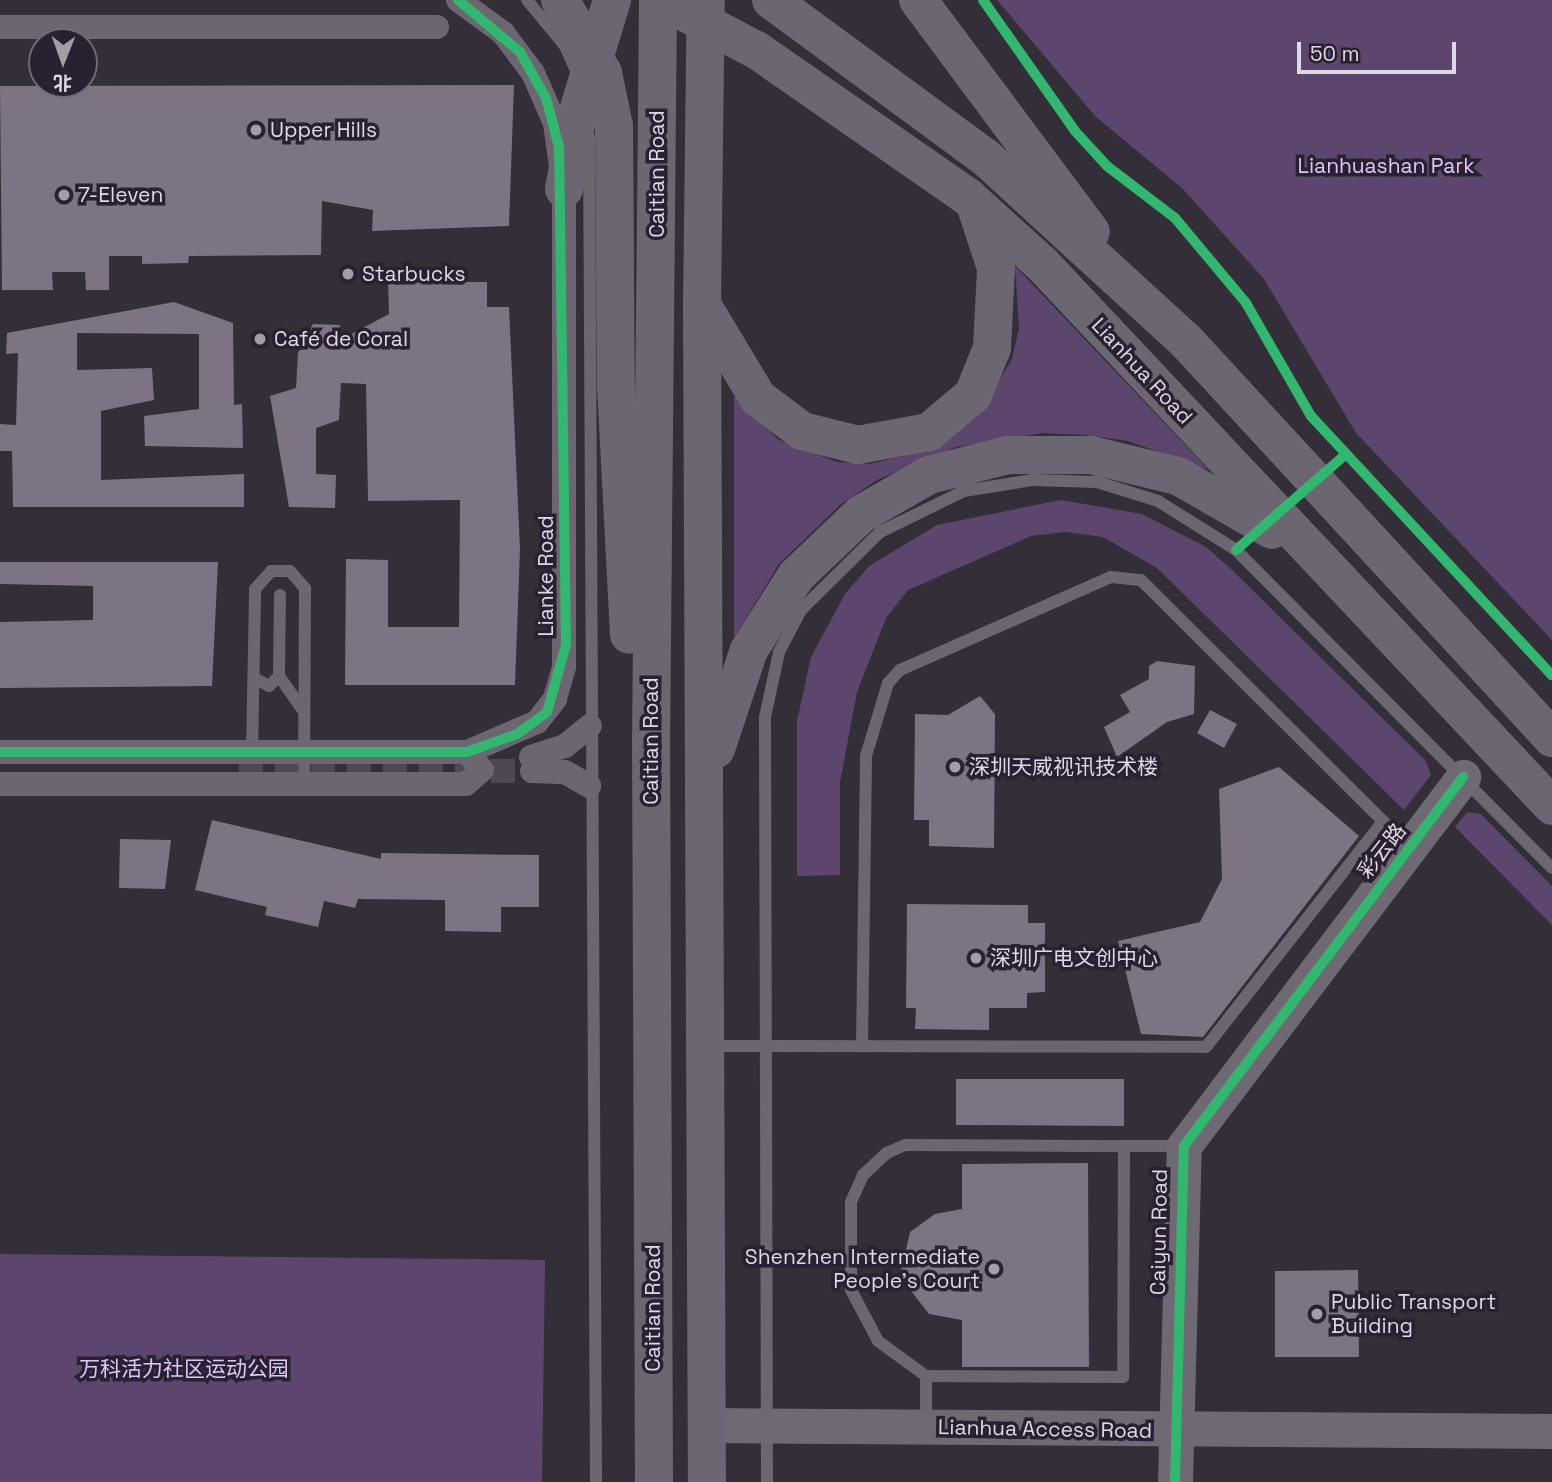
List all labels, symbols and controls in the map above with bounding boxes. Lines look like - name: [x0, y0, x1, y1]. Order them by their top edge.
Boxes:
- north arrow: [28, 28, 98, 98]
- scale bar: [1300, 28, 1459, 72]
- text: 50 m: [1310, 40, 1360, 67]
- text: 北: [53, 70, 72, 95]
- street label: Caitian Road: [644, 110, 670, 238]
- place label: Upper Hills: [270, 117, 377, 143]
- marker: Upper Hills: [248, 122, 264, 138]
- park label: Lianhuashan Park: [1297, 153, 1475, 179]
- place label: 7-Eleven: [78, 182, 163, 208]
- marker: 7-Eleven: [56, 187, 72, 203]
- place label: Starbucks: [362, 261, 466, 287]
- marker: Starbucks: [340, 266, 356, 282]
- street label: Lianhua Road: [1086, 313, 1198, 429]
- place label: Café de Coral: [274, 326, 408, 352]
- marker: Café de Coral: [252, 331, 268, 347]
- street label: Lianke Road: [533, 515, 559, 637]
- street label: Caitian Road: [638, 677, 664, 805]
- place label: 深圳天威视讯技术楼: [969, 754, 1158, 780]
- marker: 深圳天威视讯技术楼: [947, 759, 963, 775]
- street label: 彩云路: [1353, 818, 1411, 884]
- place label: 深圳广电文创中心: [990, 945, 1158, 971]
- marker: 深圳广电文创中心: [968, 950, 984, 966]
- street label: Caiyun Road: [1145, 1169, 1173, 1295]
- street label: Caitian Road: [640, 1244, 666, 1372]
- place label: Shenzhen Intermediate People's Court: [745, 1244, 980, 1294]
- marker: Shenzhen Intermediate People's Court: [986, 1261, 1002, 1277]
- place label: Public Transport Building: [1331, 1289, 1497, 1339]
- marker: Public Transport Building: [1309, 1306, 1325, 1322]
- park label: 万科活力社区运动公园: [79, 1356, 289, 1382]
- street label: Lianhua Access Road: [938, 1415, 1152, 1443]

